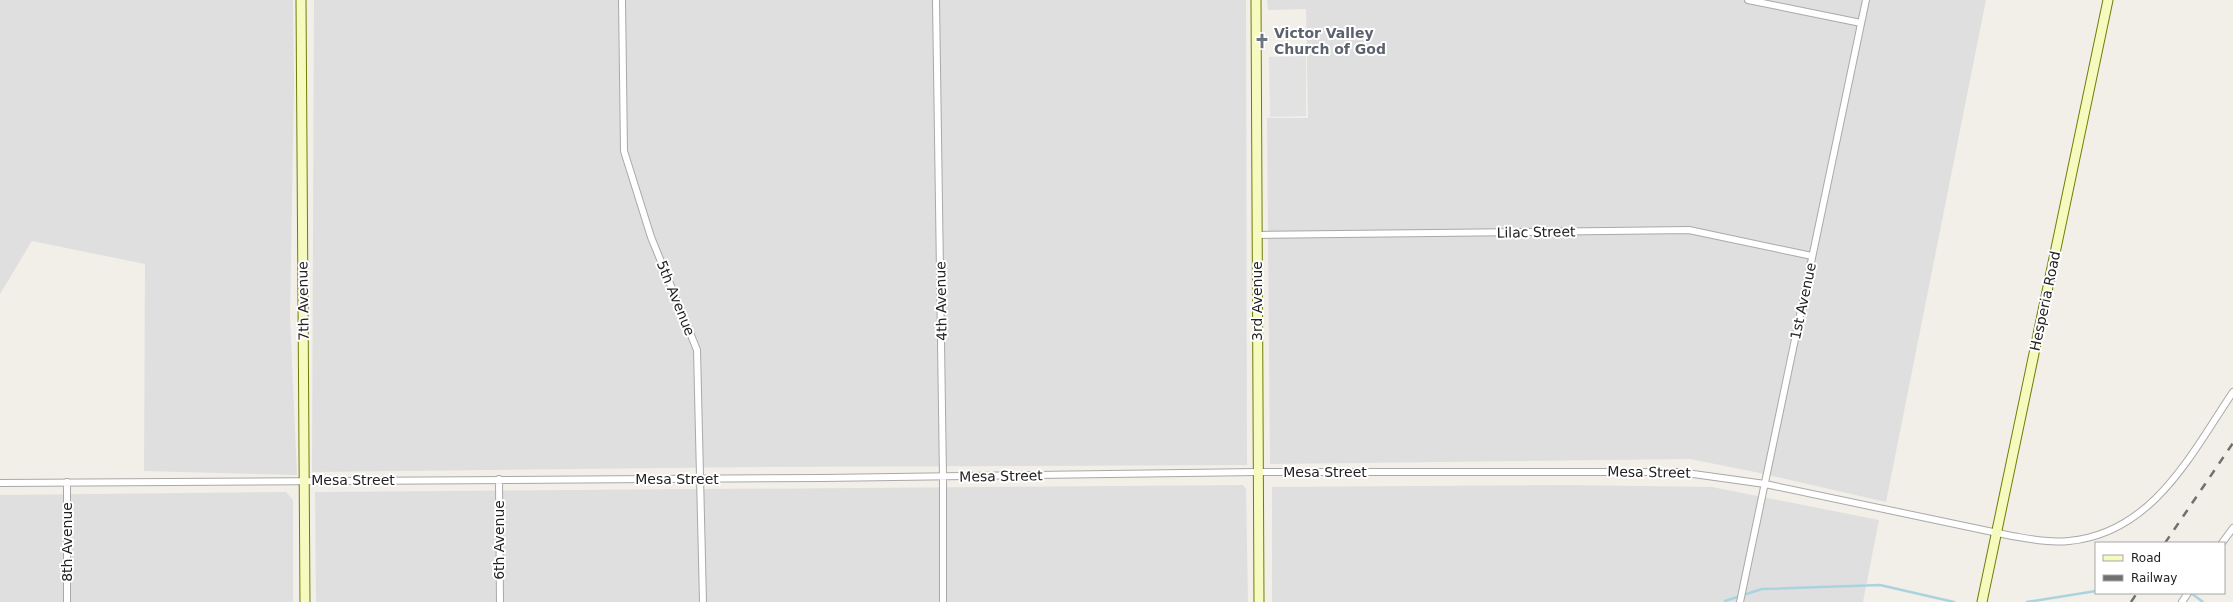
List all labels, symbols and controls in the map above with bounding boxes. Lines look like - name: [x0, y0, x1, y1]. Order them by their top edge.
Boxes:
- place label: Victor Valley Church of God: [1274, 25, 1386, 57]
- church icon: Victor Valley Church of God: [1253, 32, 1271, 50]
- street label: Lilac Street: [1496, 223, 1576, 241]
- street label: Hesperia Road: [2027, 250, 2063, 352]
- street label: 5th Avenue: [654, 258, 698, 338]
- street label: 7th Avenue: [294, 261, 312, 341]
- street label: 4th Avenue: [932, 261, 950, 341]
- street label: 3rd Avenue: [1249, 261, 1265, 341]
- street label: 1st Avenue: [1787, 261, 1819, 341]
- street label: Mesa Street: [1607, 463, 1691, 481]
- street label: Mesa Street: [1283, 464, 1367, 480]
- street label: Mesa Street: [959, 467, 1043, 485]
- street label: Mesa Street: [635, 471, 719, 487]
- street label: Mesa Street: [311, 472, 395, 488]
- street label: 6th Avenue: [491, 500, 507, 580]
- street label: 8th Avenue: [59, 502, 75, 582]
- legend: [2095, 542, 2225, 594]
- text: Road: [2131, 551, 2161, 565]
- text: Railway: [2131, 571, 2177, 585]

